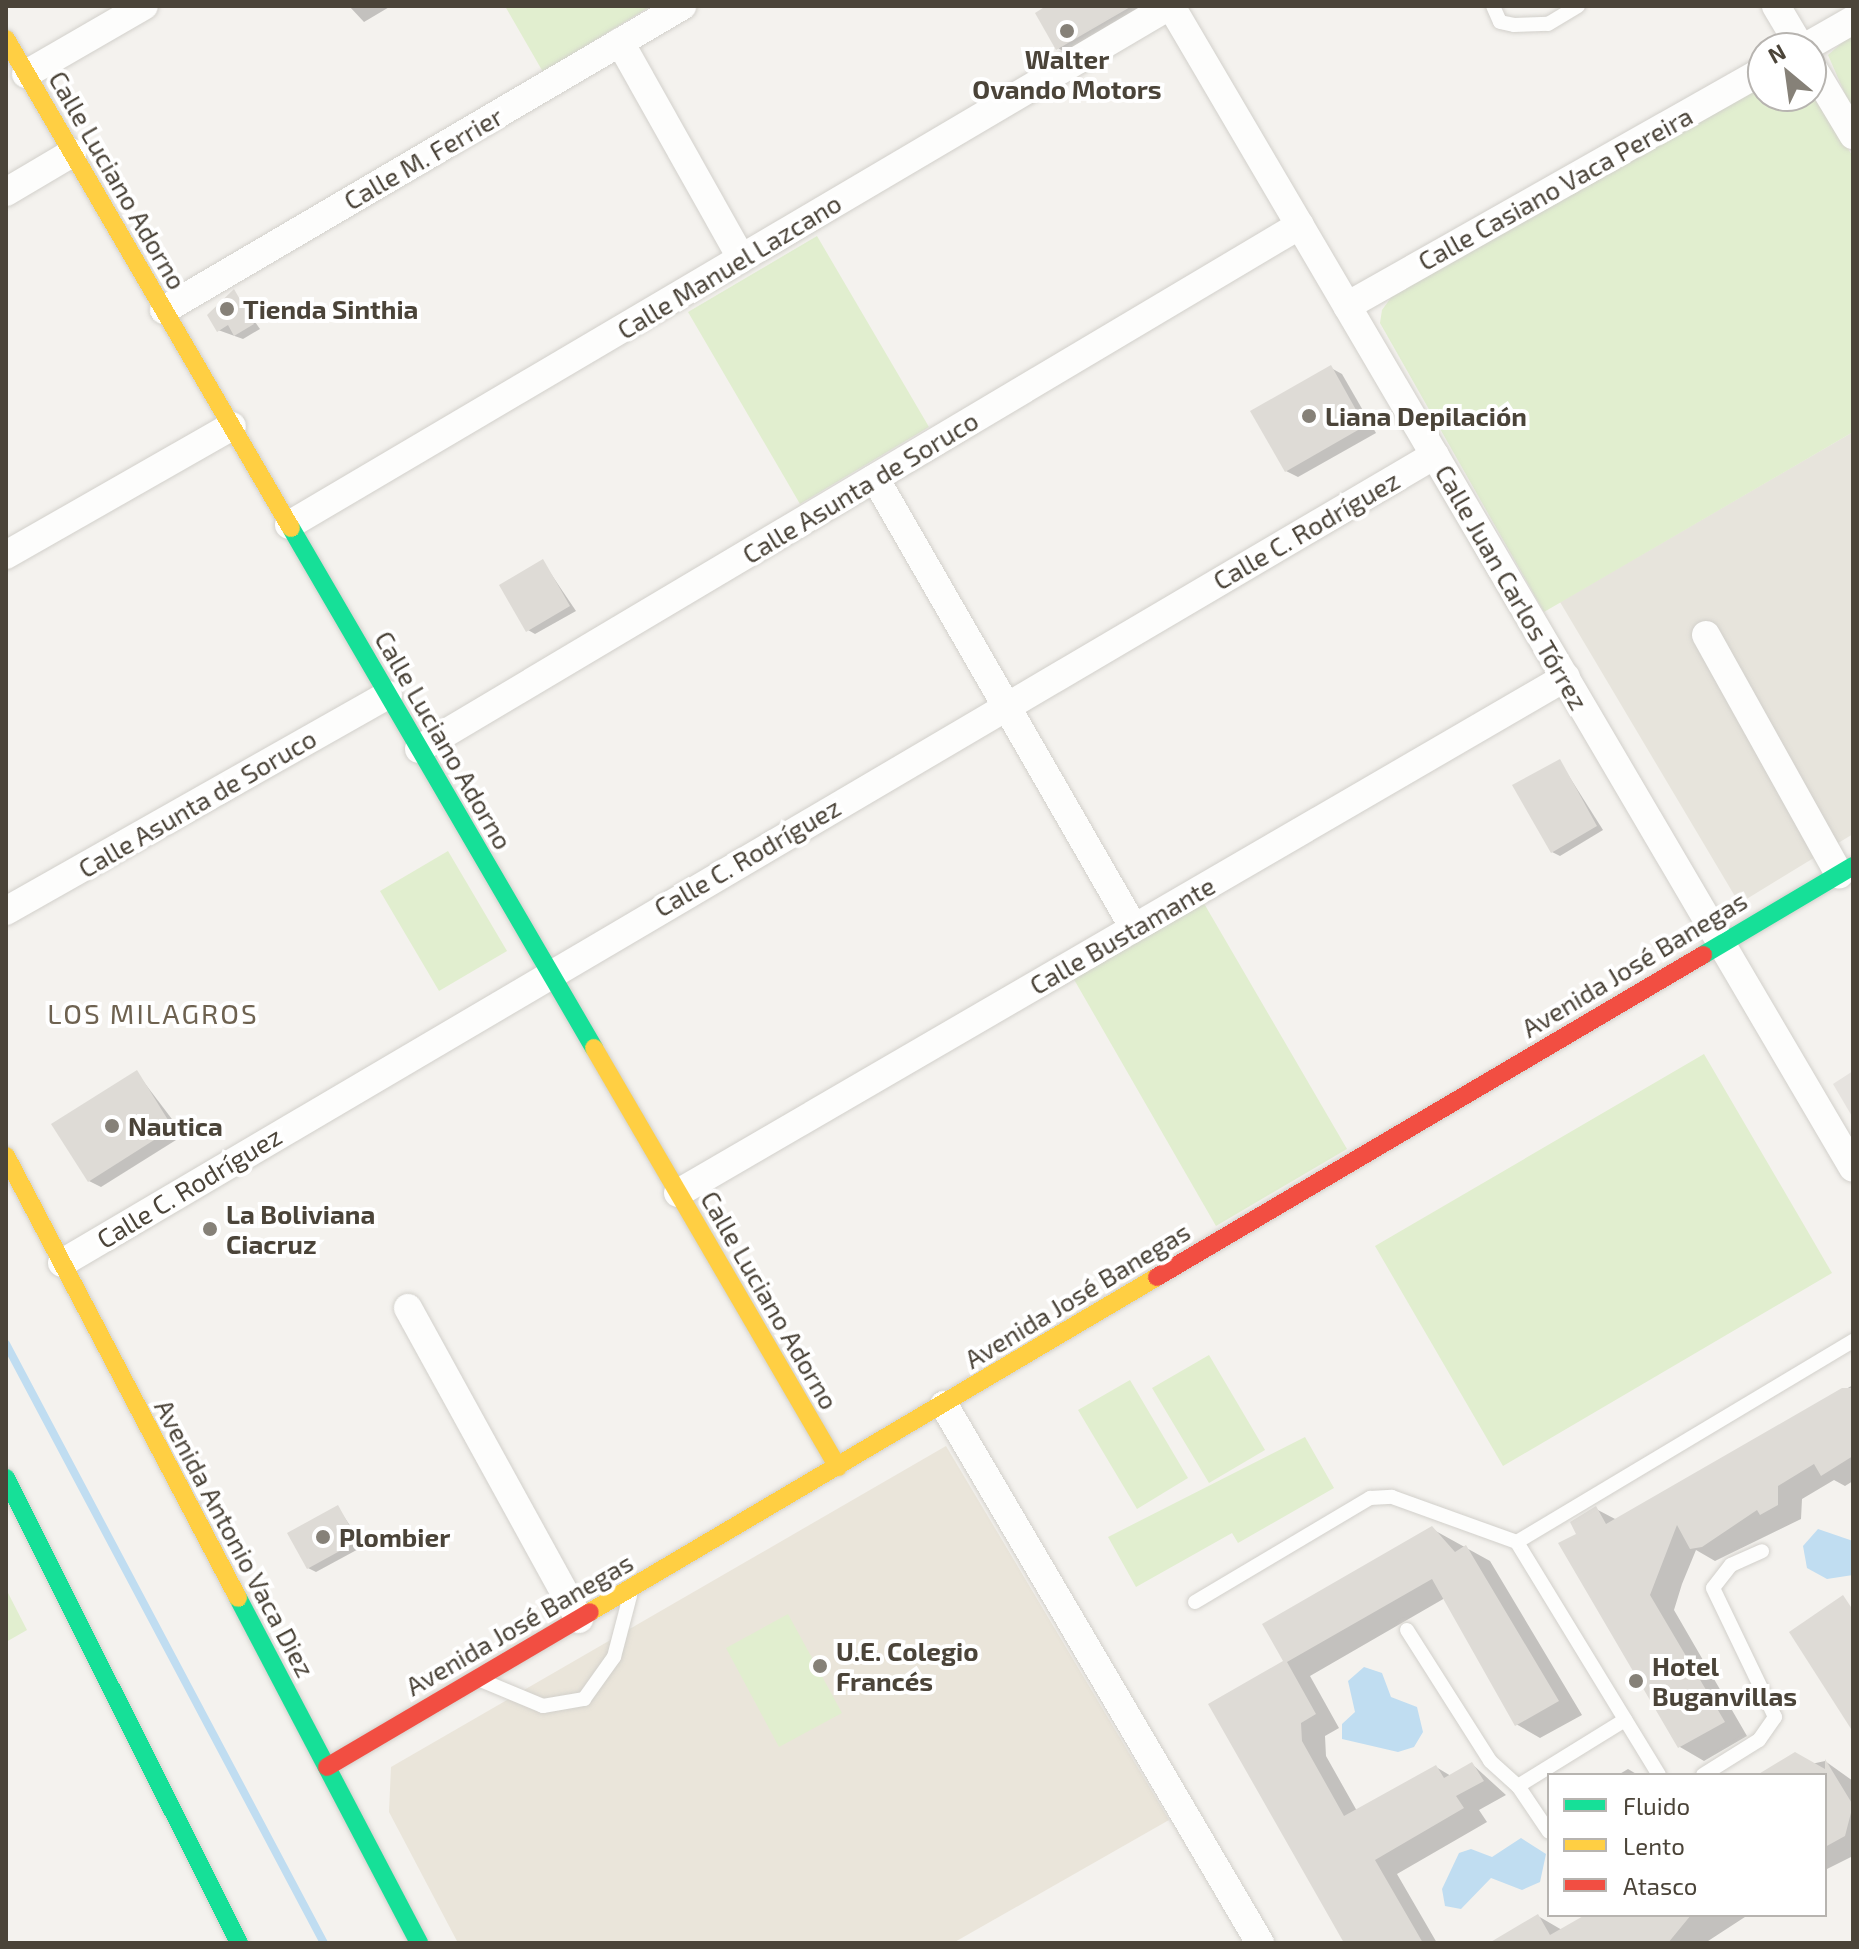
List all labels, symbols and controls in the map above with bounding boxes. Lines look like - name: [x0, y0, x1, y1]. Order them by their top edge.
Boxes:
- marker: Walter Ovando Motors: [1058, 22, 1076, 40]
- north arrow: [1747, 32, 1827, 112]
- text: N: [1763, 38, 1790, 68]
- place label: Walter Ovando Motors: [972, 43, 1162, 104]
- street label: Calle Luciano Adorno: [43, 65, 193, 295]
- street label: Calle Casiano Vaca Pereira: [1412, 99, 1698, 277]
- street label: Calle M. Ferrier: [338, 100, 508, 216]
- street label: Calle Manuel Lazcano: [611, 187, 847, 345]
- place label: Tienda Sinthia: [243, 293, 418, 325]
- marker: Tienda Sinthia: [218, 300, 236, 318]
- place label: Liana Depilación: [1325, 400, 1527, 432]
- street label: Calle Asunta de Soruco: [736, 404, 984, 570]
- marker: Liana Depilación: [1300, 407, 1318, 425]
- street label: Calle Juan Carlos Tórrez: [1429, 458, 1595, 716]
- street label: Calle C. Rodríguez: [1207, 464, 1405, 596]
- street label: Calle Luciano Adorno: [369, 625, 519, 855]
- street label: Calle Asunta de Soruco: [72, 722, 322, 884]
- street label: Calle C. Rodríguez: [648, 791, 846, 923]
- street label: Calle Bustamante: [1024, 869, 1220, 1001]
- street label: Avenida José Banegas: [1516, 884, 1752, 1044]
- district label: LOS MILAGROS: [47, 996, 259, 1030]
- place label: Nautica: [128, 1110, 223, 1142]
- marker: Nautica: [103, 1117, 121, 1135]
- street label: Calle C. Rodríguez: [91, 1120, 287, 1254]
- street label: Calle Luciano Adorno: [695, 1185, 845, 1415]
- place label: La Boliviana Ciacruz: [226, 1198, 375, 1260]
- street label: Avenida José Banegas: [959, 1215, 1195, 1375]
- marker: La Boliviana Ciacruz: [201, 1220, 219, 1238]
- street label: Avenida Antonio Vaca Diez: [148, 1393, 322, 1683]
- place label: Plombier: [339, 1521, 450, 1553]
- marker: Plombier: [314, 1528, 332, 1546]
- street label: Avenida José Banegas: [400, 1546, 638, 1702]
- place label: U.E. Colegio Francés: [836, 1635, 979, 1696]
- place label: Hotel Buganvillas: [1652, 1650, 1797, 1712]
- marker: U.E. Colegio Francés: [811, 1657, 829, 1675]
- marker: Hotel Buganvillas: [1627, 1672, 1645, 1690]
- legend: [1547, 1773, 1827, 1917]
- text: Fluido: [1623, 1791, 1690, 1820]
- text: Lento: [1623, 1831, 1685, 1860]
- text: Atasco: [1623, 1871, 1697, 1900]

